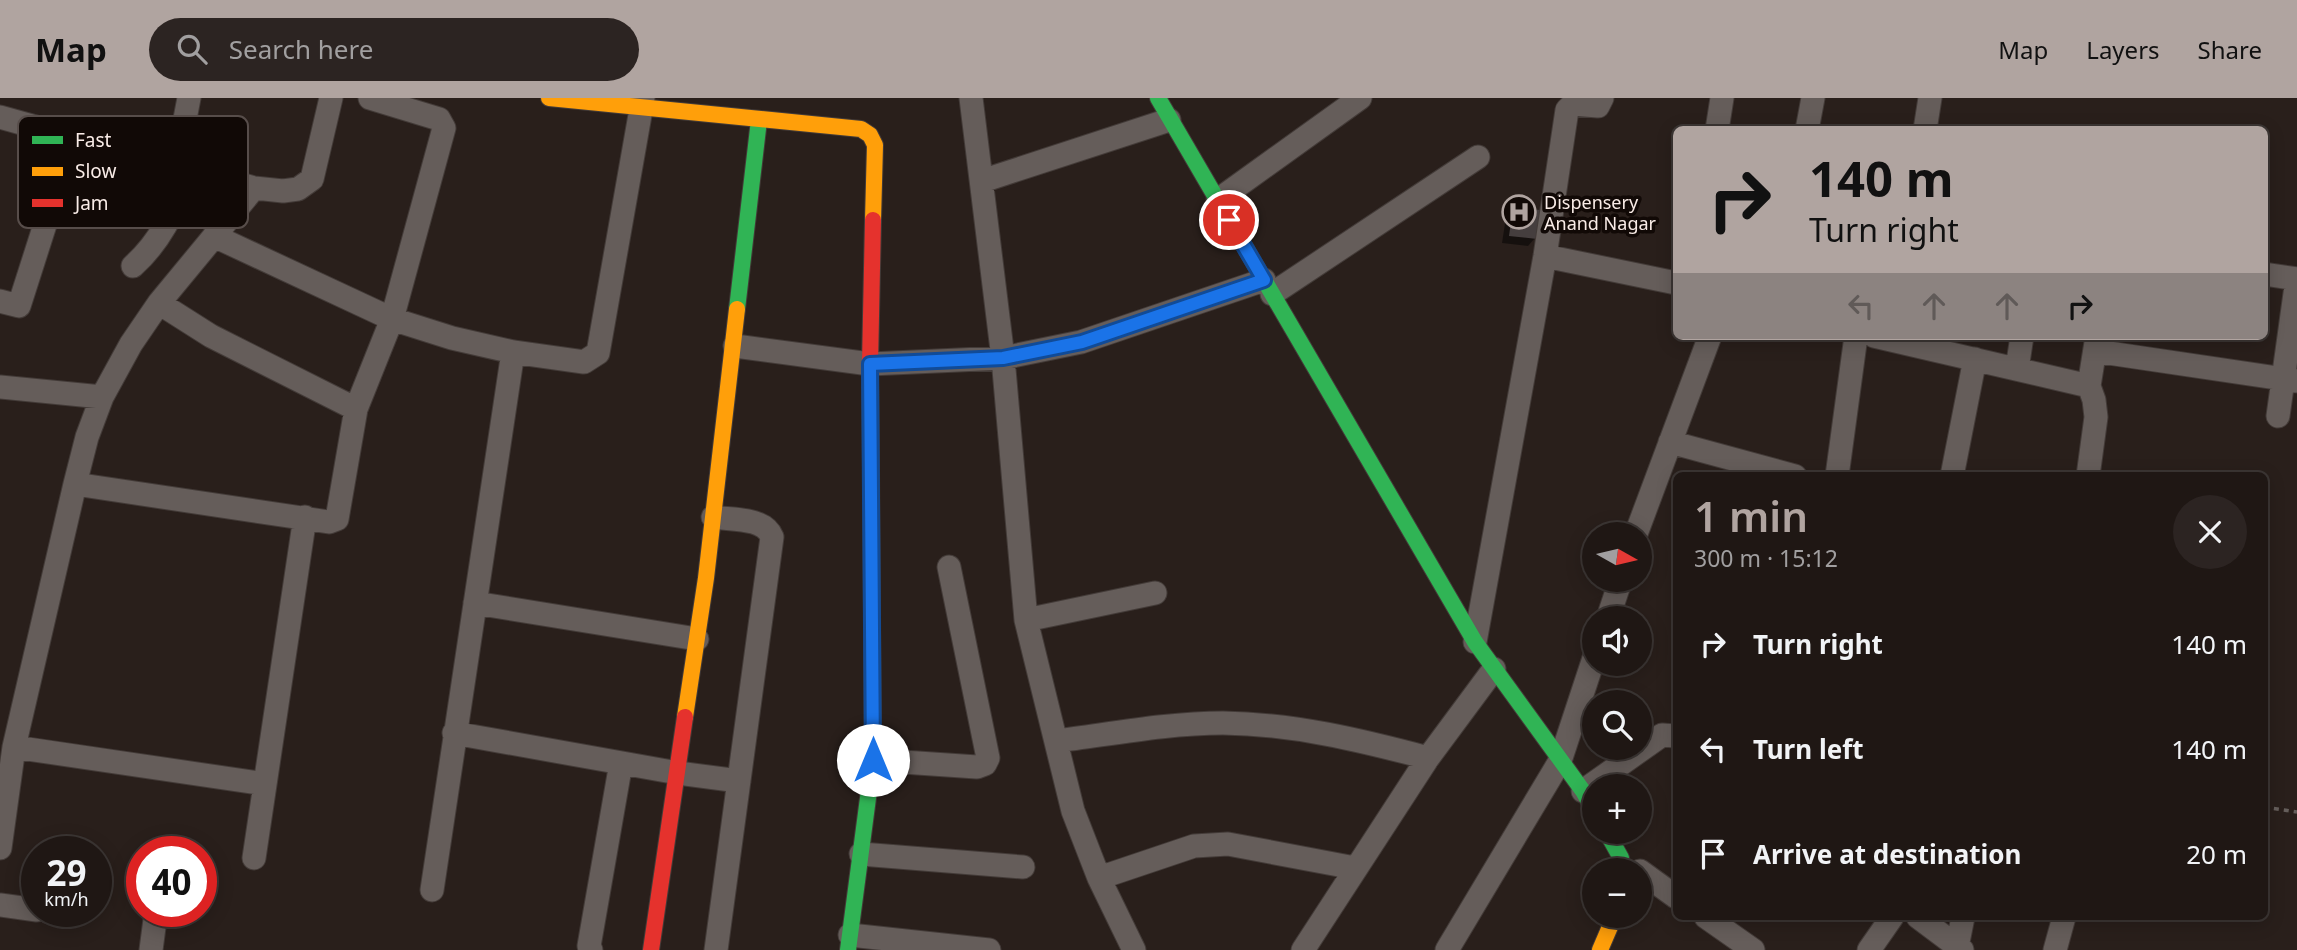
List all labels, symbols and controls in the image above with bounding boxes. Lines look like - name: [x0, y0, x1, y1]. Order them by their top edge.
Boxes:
- search box: [149, 18, 639, 81]
- text: Map: [35, 27, 107, 72]
- icon: search: [173, 30, 211, 68]
- text: Search here: [229, 31, 373, 67]
- text: Map: [1998, 33, 2048, 66]
- text: Layers: [2086, 33, 2160, 66]
- text: Share: [2198, 33, 2262, 66]
- legend: [18, 116, 248, 228]
- text: Fast: [75, 127, 112, 153]
- text: 140 m: [1809, 145, 1954, 211]
- icon: right: [1694, 154, 1785, 245]
- text: Slow: [75, 158, 116, 184]
- text: Jam: [73, 190, 109, 216]
- pin: [1199, 190, 1259, 250]
- place label: Dispensery Anand Nagar: [1544, 190, 1657, 235]
- hospital icon: Dispensery Anand Nagar: [1500, 193, 1538, 231]
- icon: arrive: [1210, 201, 1248, 239]
- text: Turn right: [1809, 208, 1959, 251]
- icon: left: [1842, 287, 1880, 325]
- icon: ahead: [1915, 287, 1953, 325]
- icon: ahead: [1988, 287, 2026, 325]
- icon: right: [2061, 287, 2099, 325]
- text: 1 min: [1694, 487, 1808, 544]
- button: close: [2173, 495, 2247, 569]
- north arrow: [1582, 522, 1652, 592]
- map controls: [1582, 522, 1652, 928]
- text: 300 m · 15:12: [1694, 542, 1838, 574]
- button: sound: [1582, 606, 1652, 676]
- icon: right: [1694, 625, 1732, 663]
- text: Turn right: [1753, 626, 1883, 662]
- text: 140 m: [2171, 626, 2247, 662]
- button: search: [1582, 690, 1652, 760]
- position arrow: [836, 723, 910, 797]
- icon: left: [1694, 730, 1732, 768]
- text: Turn left: [1753, 731, 1864, 767]
- text: 140 m: [2171, 731, 2247, 767]
- button: +: [1582, 774, 1652, 844]
- icon: arrive: [1694, 835, 1732, 873]
- speed limit sign: 40: [126, 836, 217, 927]
- text: Arrive at destination: [1753, 836, 2022, 872]
- text: 20 m: [2186, 836, 2247, 872]
- text: 29: [46, 849, 87, 896]
- button: −: [1582, 858, 1652, 928]
- text: km/h: [44, 887, 89, 911]

